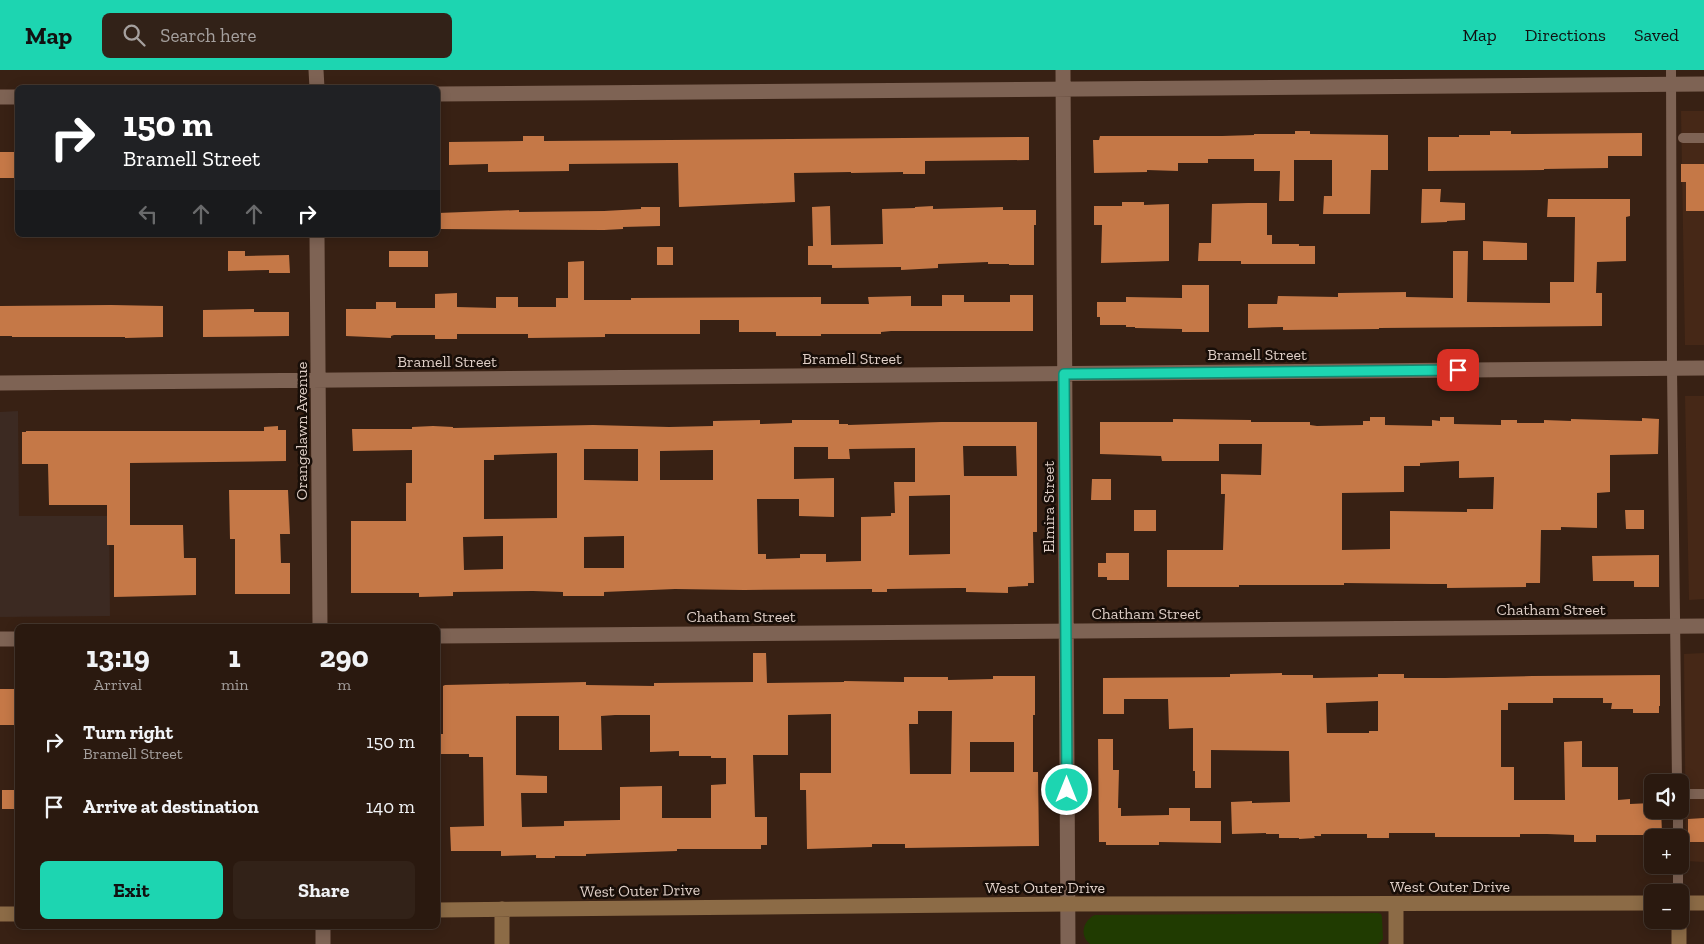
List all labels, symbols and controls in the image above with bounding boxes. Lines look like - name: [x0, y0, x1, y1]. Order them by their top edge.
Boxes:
- search box: [102, 13, 452, 58]
- text: Map: [25, 21, 72, 50]
- icon: search: [120, 21, 148, 49]
- text: Search here: [160, 24, 257, 47]
- text: Map: [1462, 24, 1497, 46]
- text: Directions: [1525, 24, 1606, 46]
- text: Saved: [1634, 24, 1679, 46]
- text: 150 m: [123, 103, 213, 145]
- icon: right: [40, 105, 105, 170]
- text: Bramell Street: [123, 145, 260, 172]
- icon: left: [134, 200, 162, 228]
- icon: ahead: [187, 200, 215, 228]
- icon: ahead: [240, 200, 268, 228]
- icon: right: [293, 200, 321, 228]
- street label: Bramell Street: [1207, 345, 1307, 364]
- street label: Bramell Street: [802, 349, 902, 368]
- pin: [1437, 349, 1479, 391]
- street label: Bramell Street: [397, 352, 497, 371]
- icon: arrive: [1444, 356, 1472, 384]
- street label: Orangelawn Avenue: [292, 362, 311, 500]
- street label: Elmira Street: [1039, 461, 1058, 553]
- street label: Chatham Street: [1496, 600, 1606, 619]
- street label: Chatham Street: [1091, 604, 1201, 623]
- street label: Chatham Street: [686, 607, 796, 626]
- text: 13:19: [86, 639, 150, 675]
- text: 1: [229, 639, 241, 675]
- text: 290: [319, 639, 369, 675]
- text: Arrival: [94, 675, 142, 694]
- text: min: [221, 675, 248, 694]
- text: m: [337, 675, 351, 694]
- text: Turn right: [83, 721, 173, 744]
- icon: right: [40, 728, 68, 756]
- text: 150 m: [366, 730, 415, 753]
- text: Bramell Street: [83, 744, 183, 763]
- position arrow: [1040, 763, 1092, 815]
- map controls: [1644, 774, 1689, 929]
- button: sound: [1644, 774, 1689, 819]
- icon: arrive: [40, 793, 68, 821]
- text: Arrive at destination: [83, 795, 259, 818]
- text: 140 m: [366, 795, 415, 818]
- button: +: [1644, 829, 1689, 874]
- button: Exit: [40, 861, 223, 919]
- button: Share: [233, 861, 415, 919]
- street label: West Outer Drive: [1390, 877, 1510, 896]
- street label: West Outer Drive: [985, 878, 1105, 897]
- street label: West Outer Drive: [580, 880, 700, 901]
- button: −: [1644, 884, 1689, 929]

